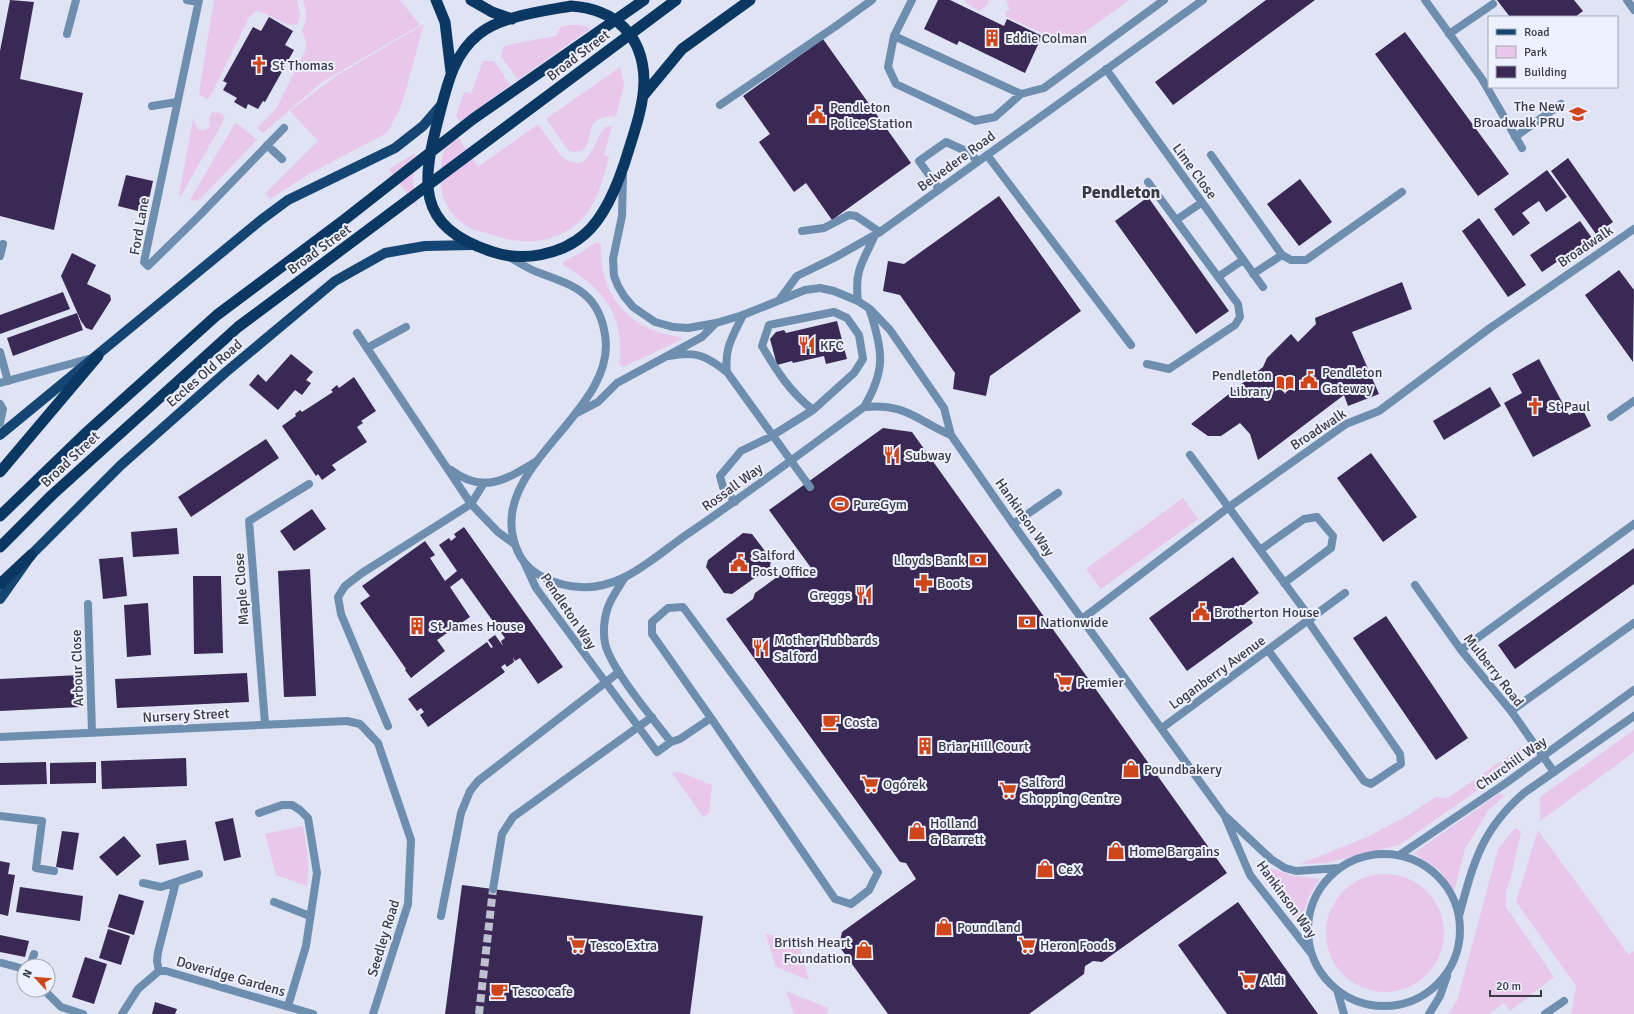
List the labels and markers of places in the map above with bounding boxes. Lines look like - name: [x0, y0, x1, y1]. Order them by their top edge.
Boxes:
- building icon: Eddie Colman: [982, 28, 1002, 48]
- place label: Eddie Colman: [1005, 30, 1087, 47]
- church icon: St Thomas: [249, 55, 269, 75]
- place label: St Thomas: [272, 57, 334, 74]
- place label: The New Broadwalk PRU: [1473, 98, 1565, 131]
- place label: Pendleton Police Station: [830, 99, 913, 132]
- school or university icon: The New Broadwalk PRU: [1568, 104, 1588, 124]
- public building icon: Pendleton Police Station: [807, 105, 827, 125]
- restaurant icon: KFC: [797, 335, 817, 355]
- place label: KFC: [820, 337, 844, 354]
- place label: Pendleton Gateway: [1322, 364, 1382, 397]
- place label: Pendleton Library: [1212, 367, 1272, 400]
- public building icon: Pendleton Gateway: [1299, 370, 1319, 390]
- library icon: Pendleton Library: [1275, 373, 1295, 393]
- church icon: St Paul: [1525, 396, 1545, 416]
- place label: St Paul: [1548, 398, 1590, 415]
- restaurant icon: Subway: [882, 445, 902, 465]
- place label: Subway: [905, 447, 952, 464]
- sports icon: PureGym: [830, 494, 850, 514]
- place label: PureGym: [853, 496, 907, 513]
- place label: Salford Post Office: [752, 547, 816, 580]
- bank icon: Lloyds Bank: [968, 550, 988, 570]
- place label: Lloyds Bank: [894, 552, 965, 569]
- public building icon: Salford Post Office: [729, 553, 749, 573]
- pharmacy icon: Boots: [914, 573, 934, 593]
- place label: Boots: [937, 575, 971, 592]
- restaurant icon: Greggs: [854, 585, 874, 605]
- place label: Greggs: [809, 587, 851, 604]
- public building icon: Brotherton House: [1191, 602, 1211, 622]
- place label: Brotherton House: [1214, 604, 1320, 621]
- bank icon: Nationwide: [1017, 612, 1037, 632]
- place label: Nationwide: [1040, 614, 1109, 631]
- building icon: St James House: [407, 616, 427, 636]
- place label: St James House: [430, 618, 524, 635]
- place label: Mother Hubbards Salford: [774, 632, 878, 665]
- restaurant icon: Mother Hubbards Salford: [751, 638, 771, 658]
- supermarket icon: Premier: [1054, 672, 1074, 692]
- place label: Premier: [1077, 674, 1125, 691]
- cafe icon: Costa: [821, 712, 841, 732]
- place label: Costa: [844, 714, 878, 731]
- building icon: Briar Hill Court: [915, 736, 935, 756]
- place label: Briar Hill Court: [938, 738, 1029, 755]
- shop icon: Poundbakery: [1121, 759, 1141, 779]
- place label: Poundbakery: [1144, 761, 1222, 778]
- supermarket icon: Ogórek: [860, 774, 880, 794]
- place label: Salford Shopping Centre: [1021, 774, 1120, 807]
- place label: Ogórek: [883, 776, 926, 793]
- supermarket icon: Salford Shopping Centre: [998, 780, 1018, 800]
- place label: Holland & Barrett: [930, 815, 984, 848]
- shop icon: Holland & Barrett: [907, 821, 927, 841]
- shop icon: Home Bargains: [1106, 841, 1126, 861]
- place label: Home Bargains: [1129, 843, 1220, 860]
- shop icon: CeX: [1035, 859, 1055, 879]
- place label: CeX: [1058, 861, 1082, 878]
- shop icon: Poundland: [934, 917, 954, 937]
- place label: Poundland: [957, 919, 1021, 936]
- place label: British Heart Foundation: [774, 934, 851, 967]
- supermarket icon: Tesco Extra: [567, 935, 587, 955]
- supermarket icon: Heron Foods: [1017, 935, 1037, 955]
- place label: Tesco Extra: [590, 937, 657, 954]
- place label: Heron Foods: [1040, 937, 1114, 954]
- shop icon: British Heart Foundation: [854, 940, 874, 960]
- supermarket icon: Aldi: [1238, 970, 1258, 990]
- place label: Aldi: [1261, 972, 1285, 989]
- cafe icon: Tesco cafe: [489, 981, 509, 1001]
- place label: Tesco cafe: [512, 983, 573, 1000]

